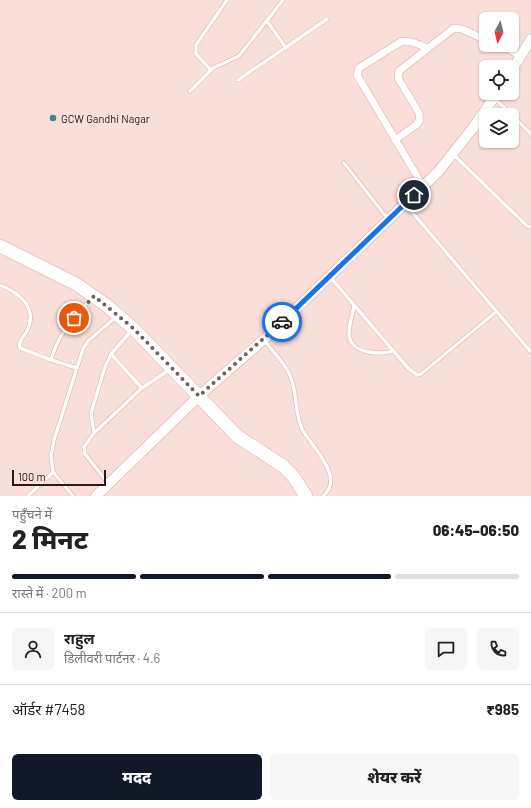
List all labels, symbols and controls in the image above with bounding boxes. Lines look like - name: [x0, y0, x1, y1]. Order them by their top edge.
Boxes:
- north arrow: [479, 12, 519, 52]
- map controls: [479, 12, 519, 148]
- button: locate: [479, 60, 519, 100]
- button: layers: [479, 108, 519, 148]
- place label: GCW Gandhi Nagar: [61, 112, 150, 125]
- marker: GCW Gandhi Nagar: [48, 113, 58, 123]
- pin: [397, 178, 431, 212]
- icon: home: [403, 184, 425, 206]
- pin: [57, 301, 91, 335]
- courier: [262, 302, 302, 342]
- icon: bag: [63, 307, 85, 329]
- icon: car: [271, 311, 293, 333]
- scale bar: [12, 468, 106, 487]
- text: 100 m: [18, 470, 46, 483]
- text: पहुँचने में: [12, 506, 52, 522]
- text: 06:45–06:50: [433, 521, 519, 539]
- text: 2 मिनट: [12, 523, 88, 554]
- text: रास्ते में · 200 m: [12, 585, 86, 601]
- button: person: [12, 628, 54, 670]
- button: chat: [425, 628, 467, 670]
- button: phone: [477, 628, 519, 670]
- text: राहुल: [64, 629, 95, 647]
- text: डिलीवरी पार्टनर · 4.6: [64, 650, 160, 666]
- text: ऑर्डर #7458: [12, 700, 85, 718]
- text: ₹985: [486, 700, 519, 718]
- button: मदद: [12, 754, 262, 800]
- button: शेयर करें: [270, 754, 519, 800]

